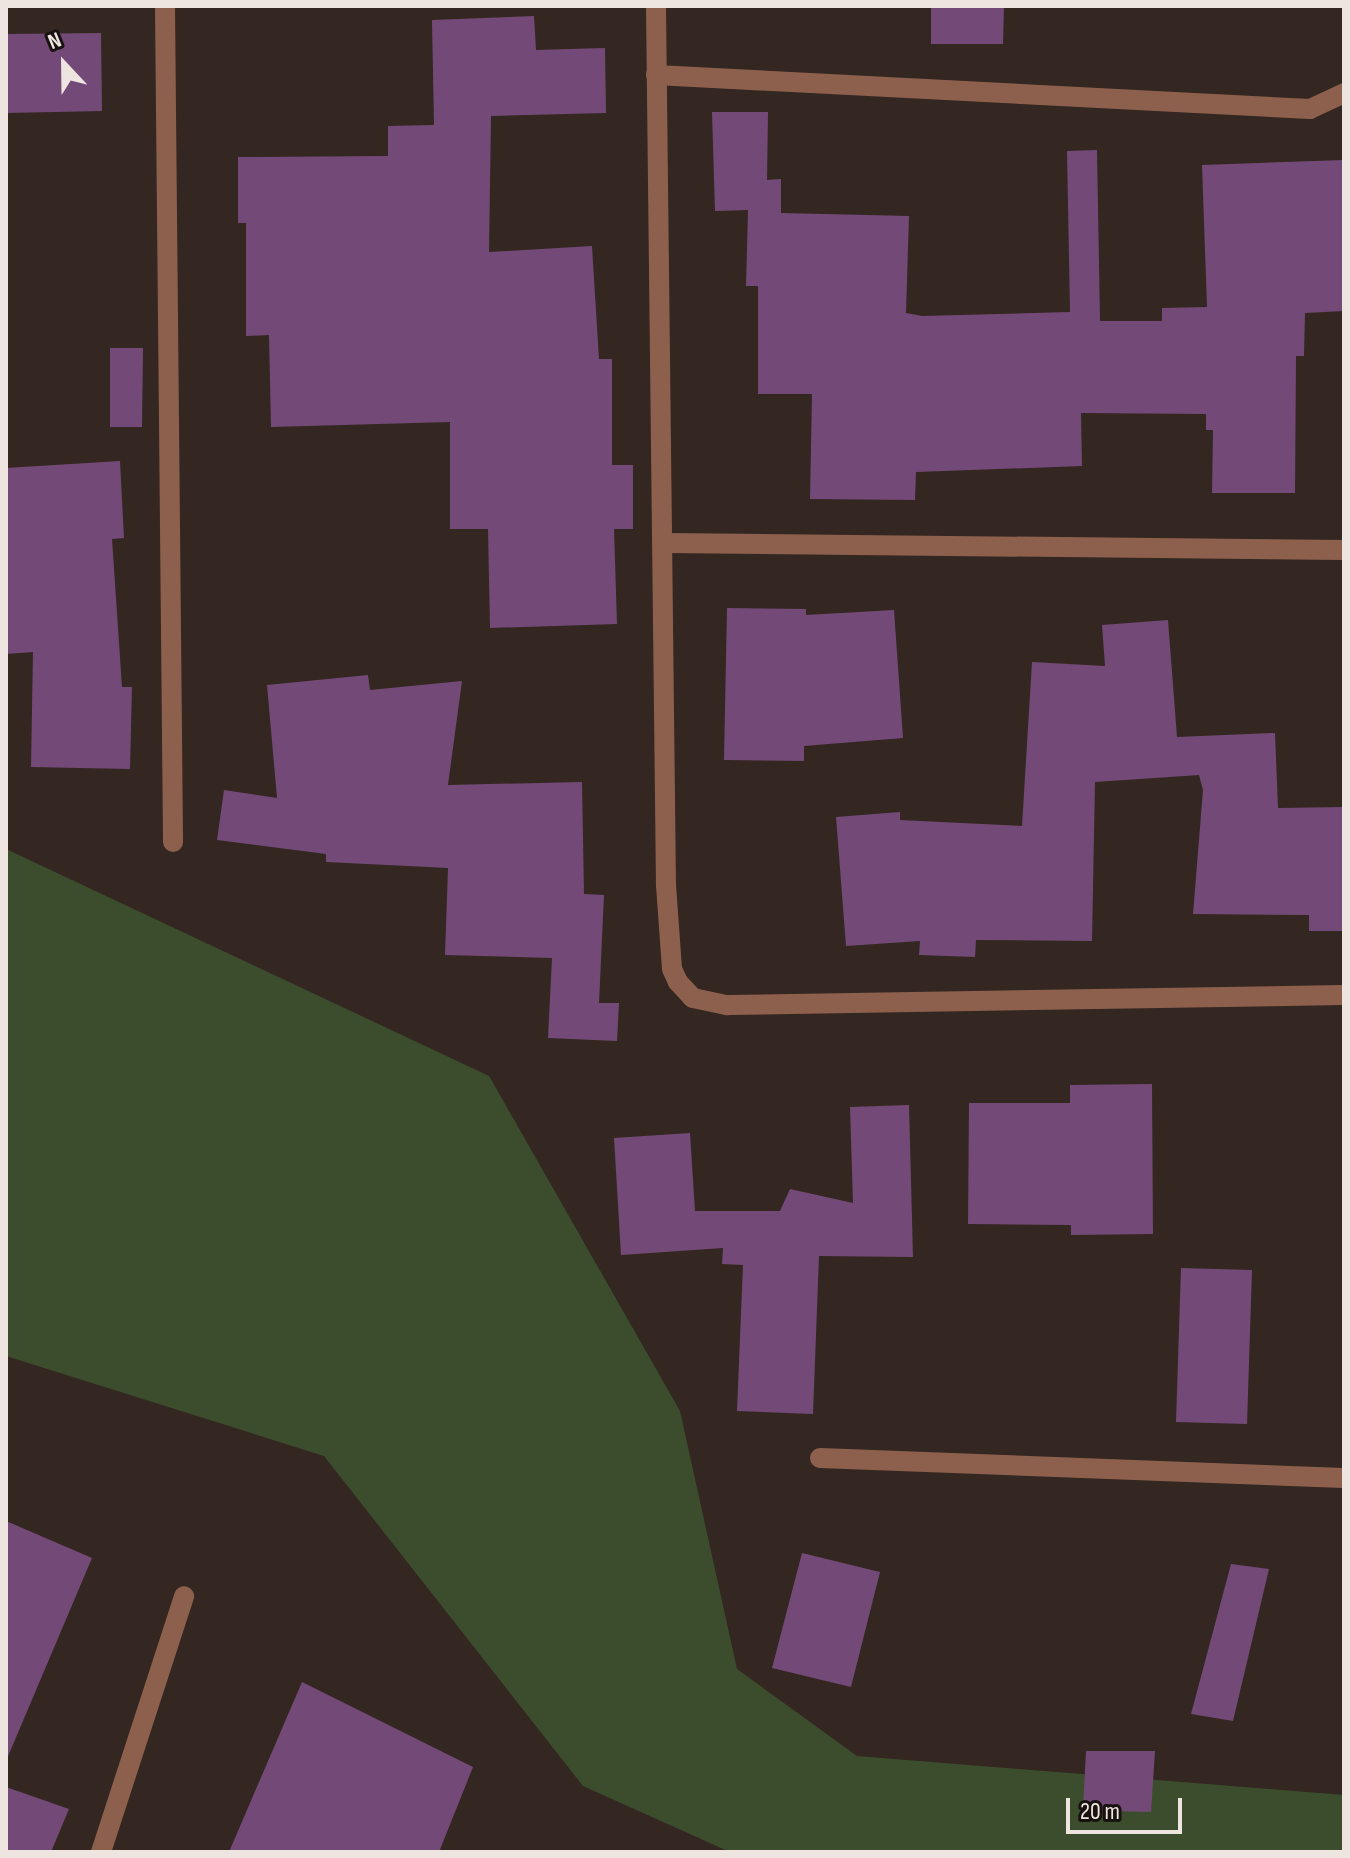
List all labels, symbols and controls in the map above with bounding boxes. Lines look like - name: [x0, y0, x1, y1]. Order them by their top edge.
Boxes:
- north arrow: [24, 24, 104, 104]
- text: N: [44, 27, 65, 56]
- scale bar: [1070, 1782, 1186, 1832]
- text: 20 m: [1080, 1797, 1120, 1826]

